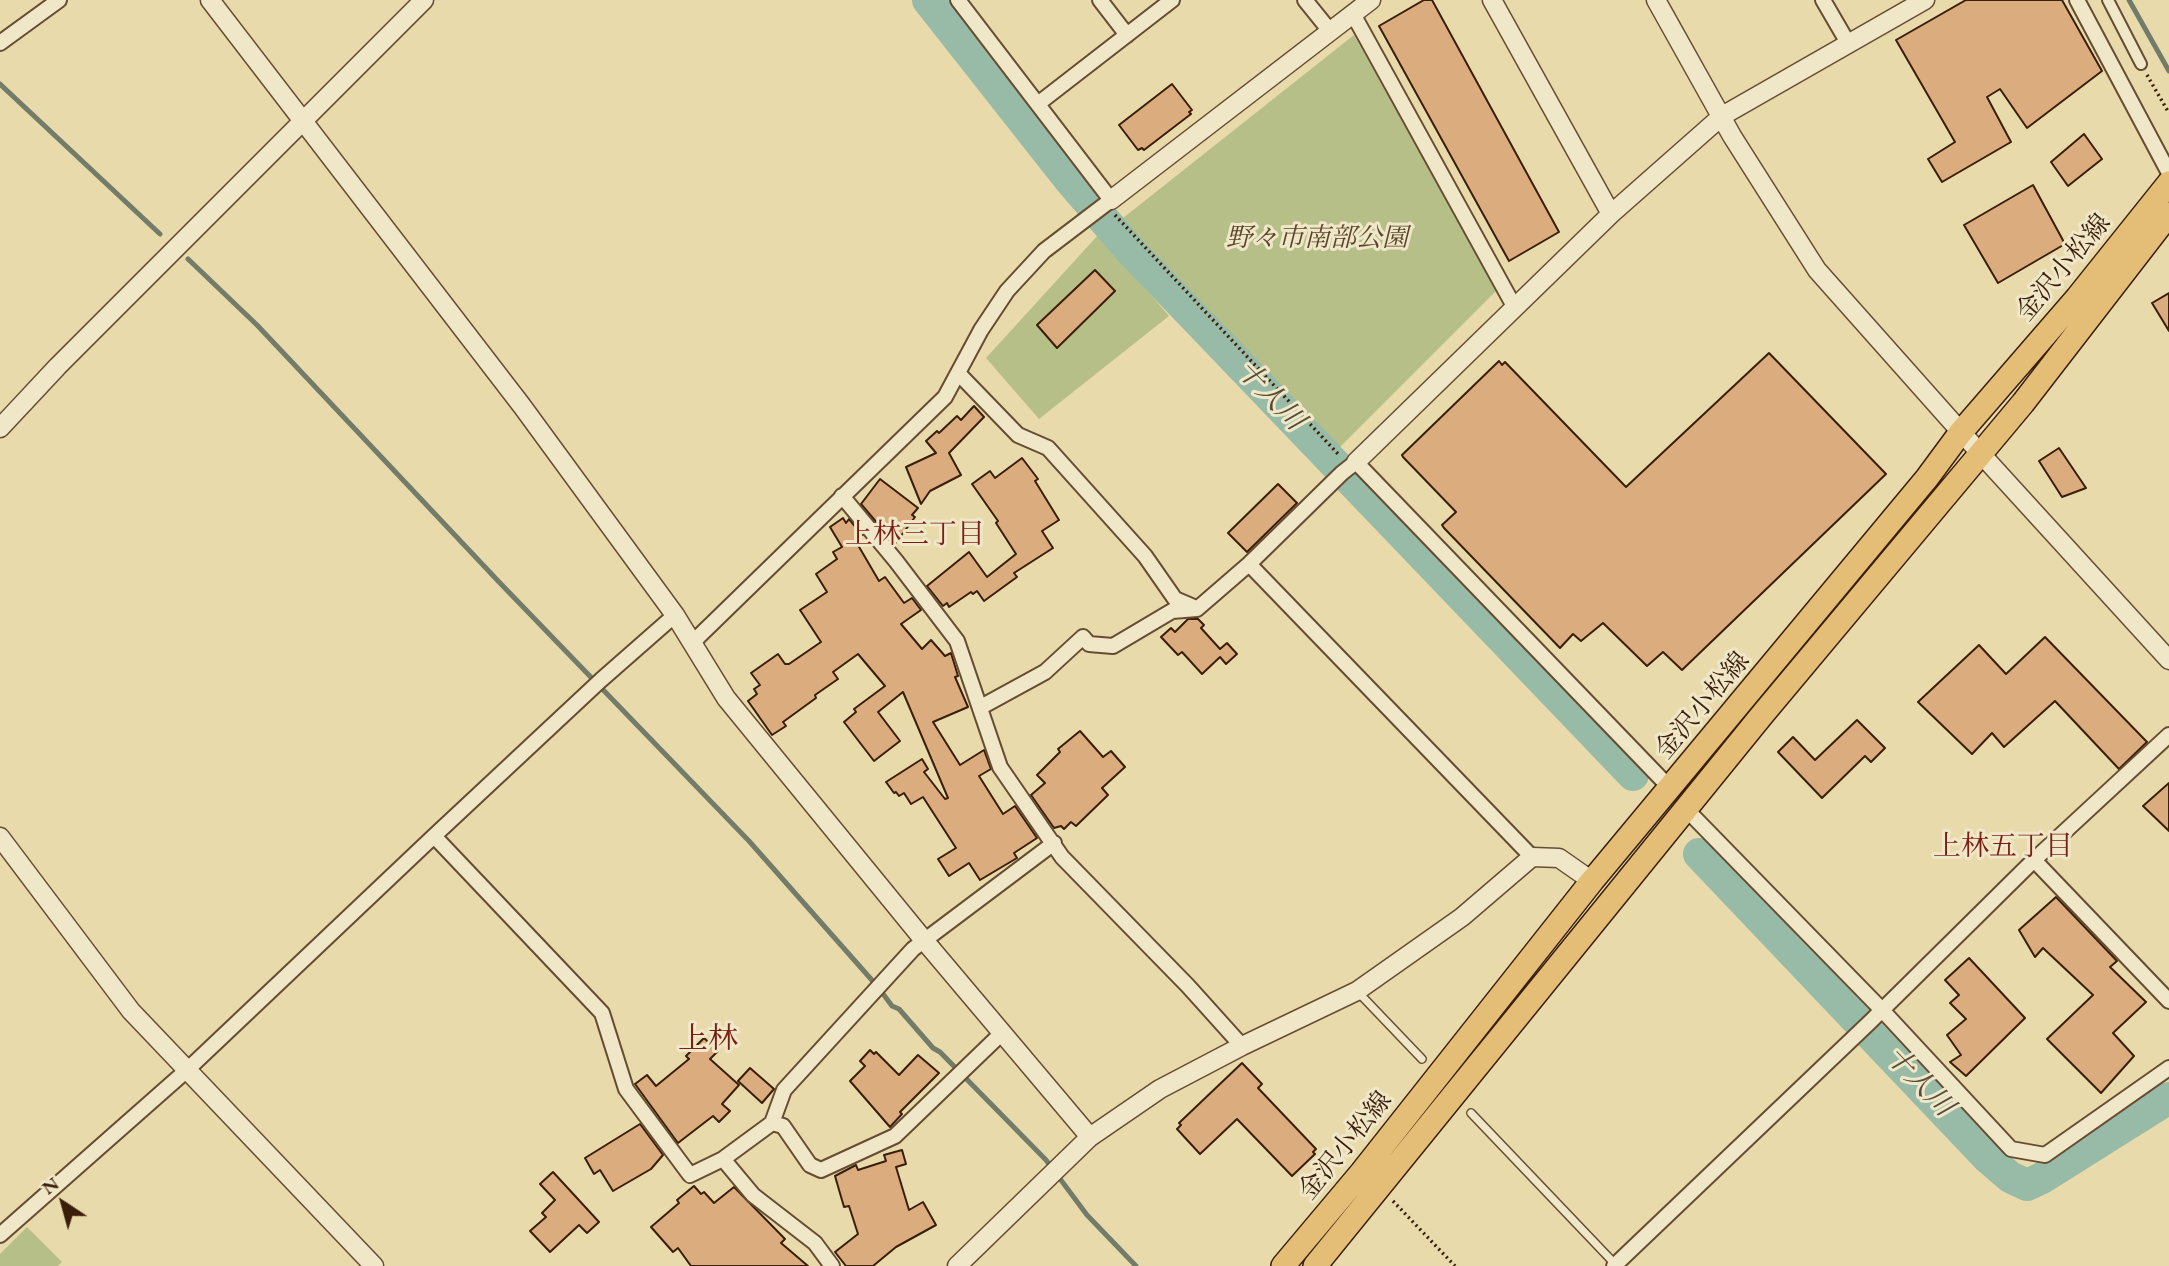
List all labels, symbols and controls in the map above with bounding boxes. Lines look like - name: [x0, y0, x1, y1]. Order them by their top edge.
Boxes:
- street label: 金沢小松線: [2010, 208, 2118, 328]
- park label: 野々市南部公園: [1226, 223, 1408, 255]
- water label: 十人川: [1229, 354, 1311, 438]
- district label: 上林三丁目: [845, 518, 985, 552]
- street label: 金沢小松線: [1649, 646, 1757, 766]
- district label: 上林五丁目: [1933, 830, 2073, 864]
- district label: 上林: [678, 1022, 738, 1058]
- water label: 十人川: [1878, 1040, 1960, 1124]
- street label: 金沢小松線: [1293, 1086, 1399, 1206]
- north arrow: [28, 1168, 98, 1238]
- text: N: [37, 1171, 64, 1200]

